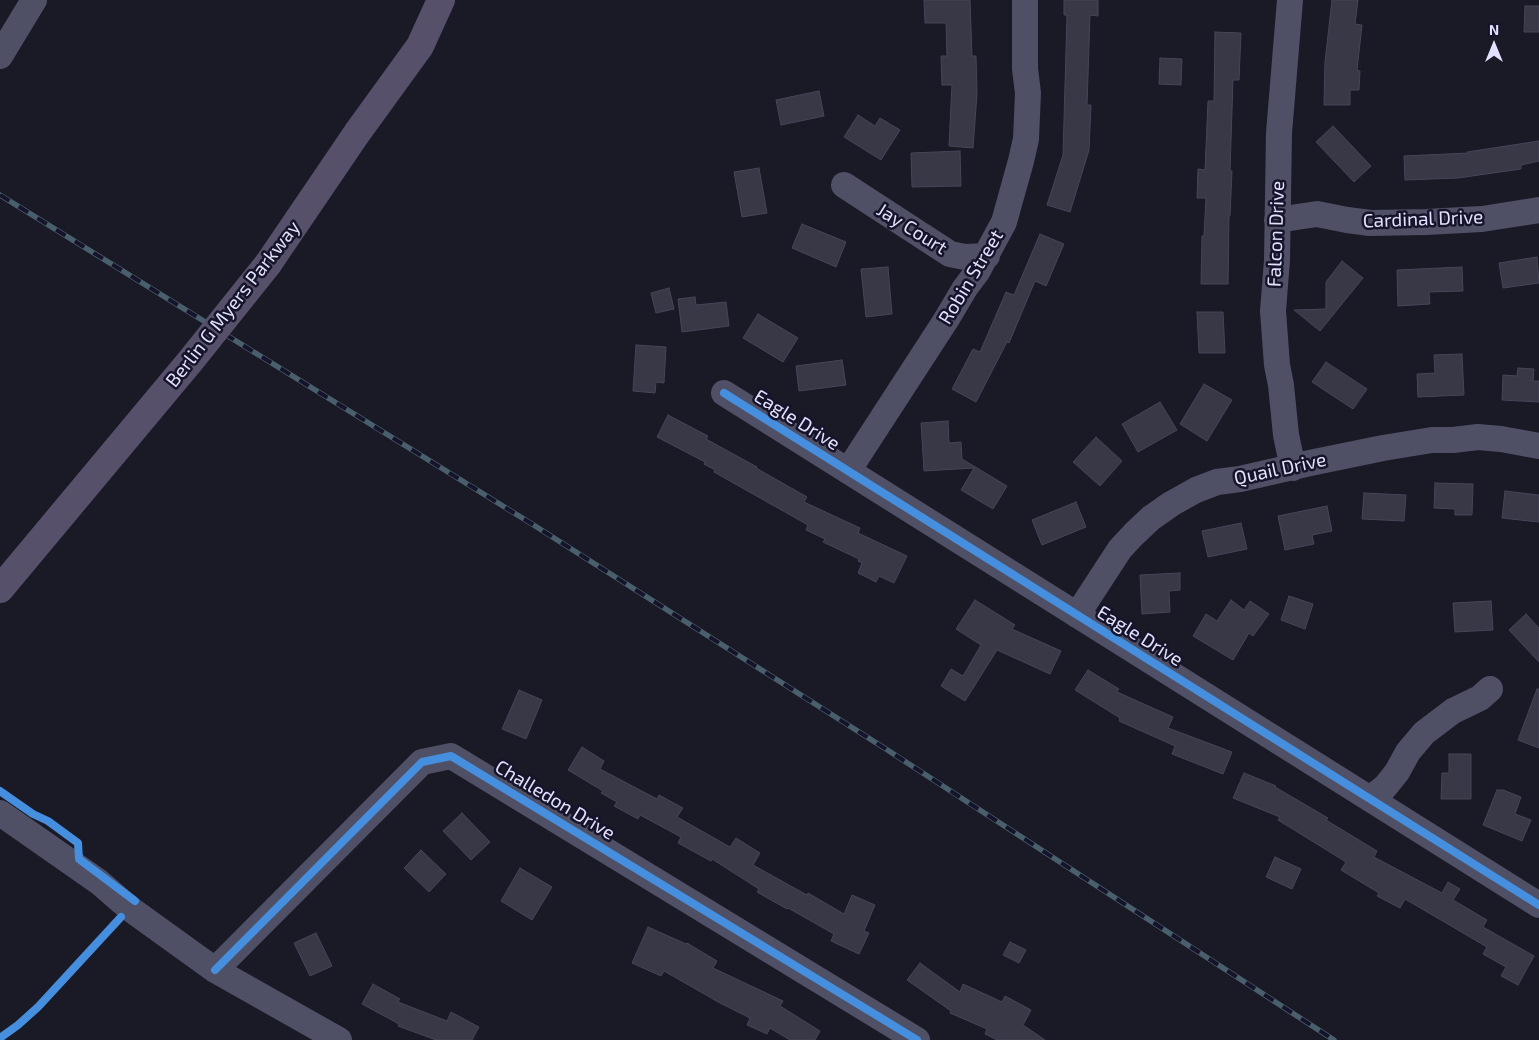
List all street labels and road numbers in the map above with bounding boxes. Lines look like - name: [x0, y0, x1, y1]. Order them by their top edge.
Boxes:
- street label: Falcon Drive: [1263, 181, 1289, 287]
- street label: Jay Court: [873, 199, 951, 259]
- street label: Cardinal Drive: [1362, 205, 1484, 233]
- street label: Berlin G Myers Parkway: [161, 216, 305, 392]
- street label: Robin Street: [934, 226, 1008, 328]
- street label: Eagle Drive: [750, 385, 844, 455]
- street label: Quail Drive: [1232, 448, 1328, 490]
- street label: Eagle Drive: [1093, 601, 1187, 671]
- street label: Challedon Drive: [491, 755, 619, 845]

